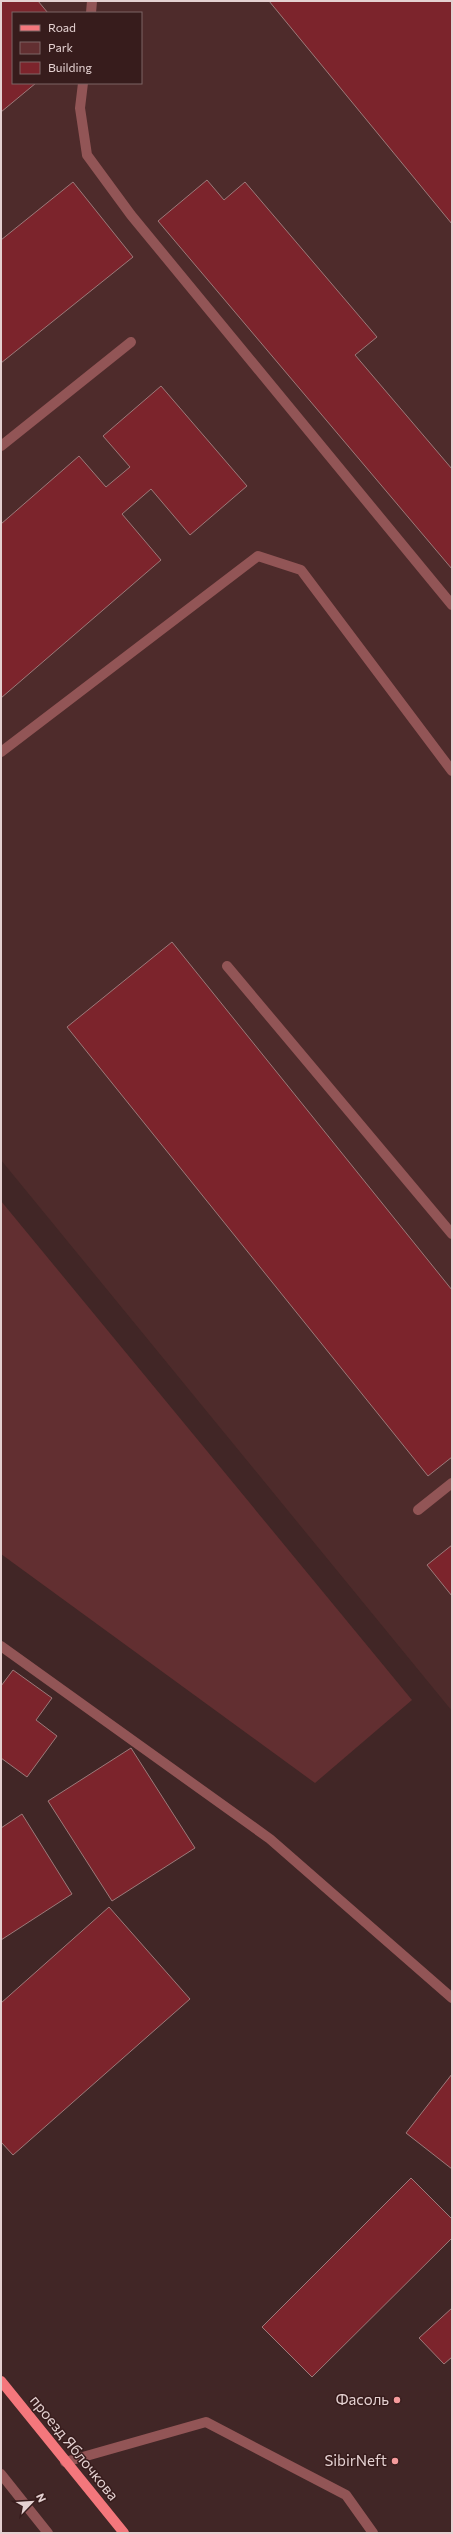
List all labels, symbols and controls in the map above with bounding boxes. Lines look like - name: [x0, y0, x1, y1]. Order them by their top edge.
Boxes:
- legend: [12, 12, 142, 84]
- text: Road: [48, 20, 76, 34]
- text: Park: [48, 40, 74, 54]
- text: Building: [48, 60, 92, 74]
- place label: Фасоль: [336, 2390, 389, 2408]
- street label: проезд Яблочкова: [27, 2391, 123, 2504]
- marker: Фасоль: [392, 2395, 402, 2405]
- place label: SibirNeft: [324, 2451, 387, 2469]
- marker: SibirNeft: [390, 2456, 400, 2466]
- north arrow: [12, 2482, 52, 2522]
- text: N: [34, 2491, 49, 2504]

